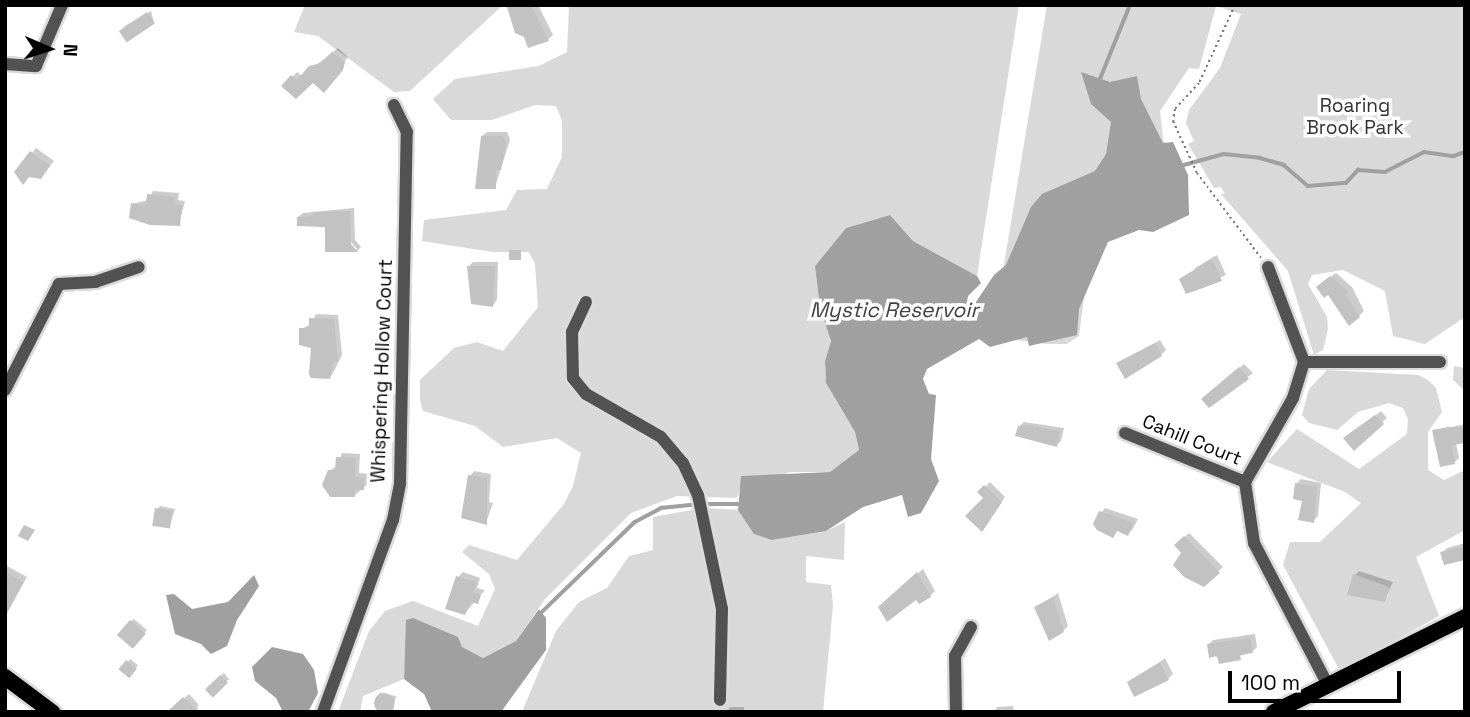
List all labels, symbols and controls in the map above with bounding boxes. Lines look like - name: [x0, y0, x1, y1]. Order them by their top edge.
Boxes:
- north arrow: [14, 14, 84, 84]
- text: N: [58, 43, 83, 57]
- park label: Roaring Brook Park: [1306, 95, 1404, 139]
- street label: Whispering Hollow Court: [367, 259, 397, 483]
- water label: Mystic Reservoir: [810, 297, 978, 323]
- street label: Cahill Court: [1139, 410, 1245, 470]
- scale bar: [1232, 658, 1405, 702]
- text: 100 m: [1241, 669, 1300, 696]

